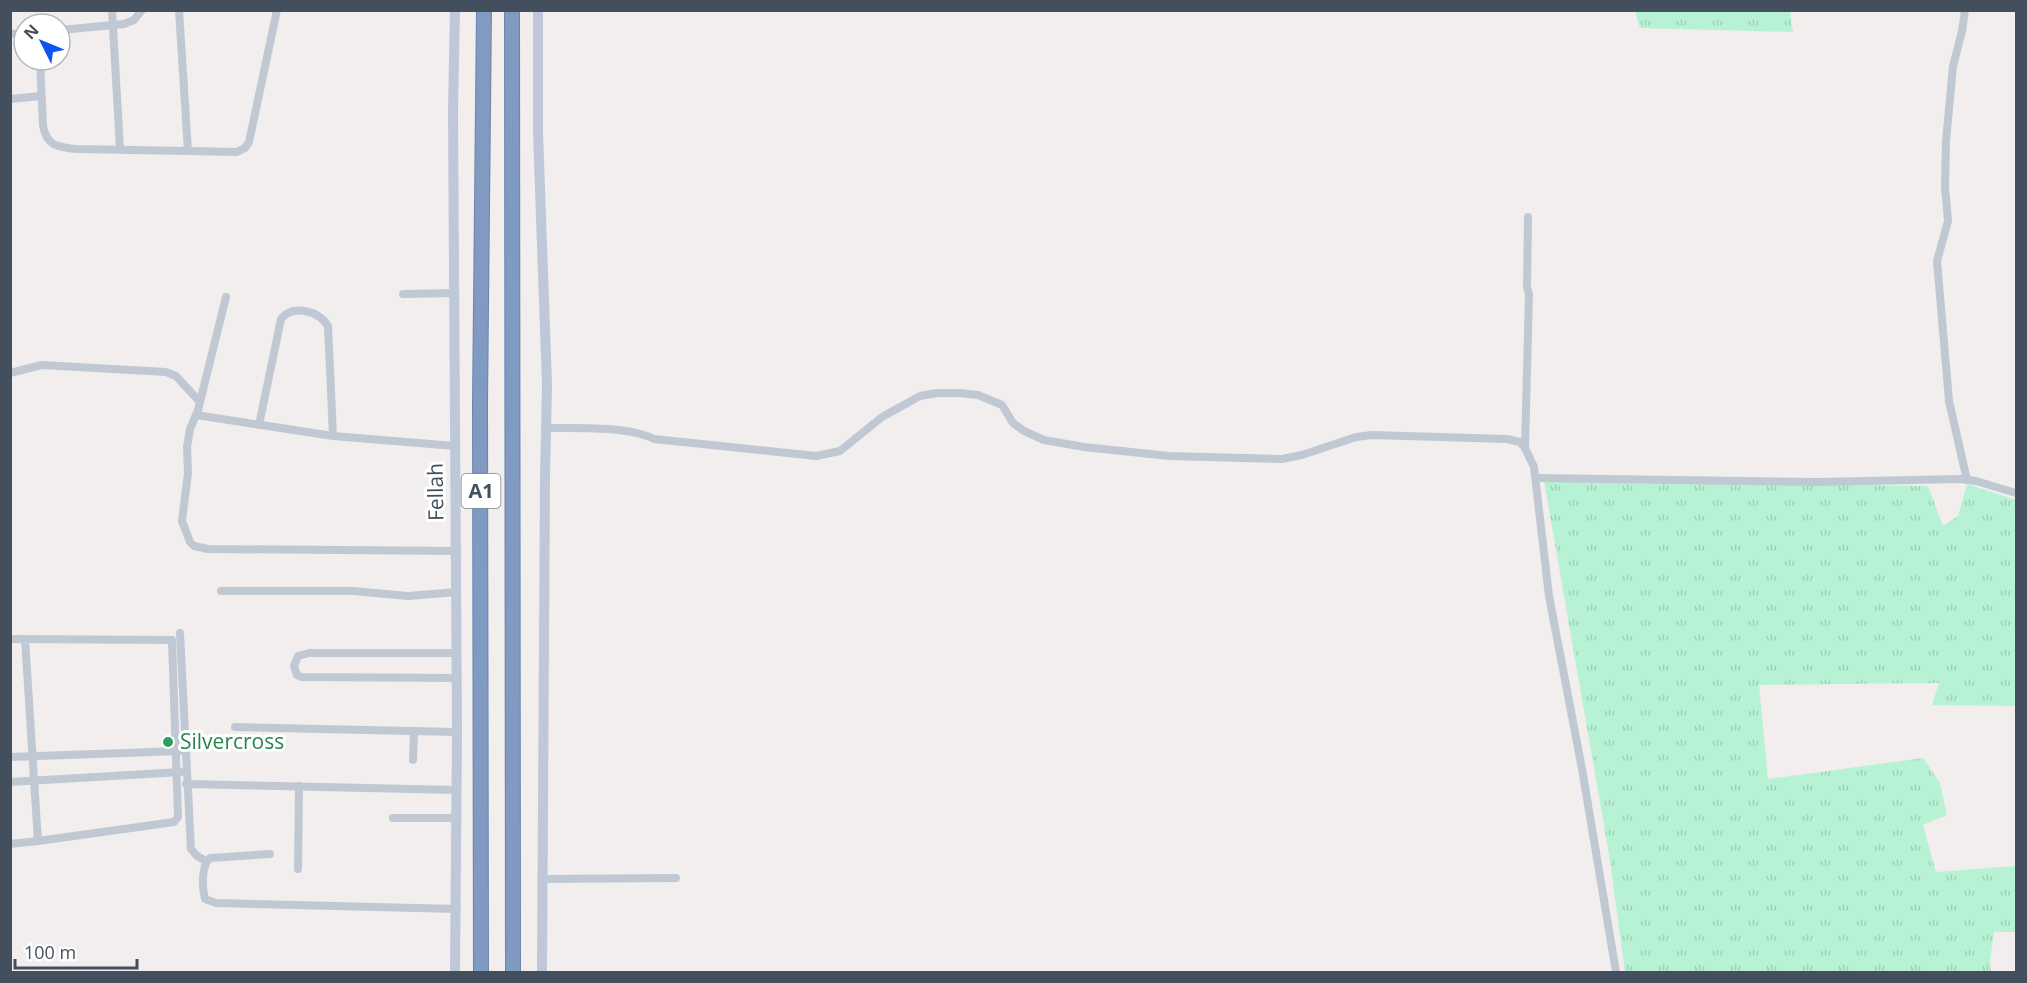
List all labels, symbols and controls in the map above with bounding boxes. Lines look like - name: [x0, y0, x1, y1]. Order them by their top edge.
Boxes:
- north arrow: [12, 12, 72, 72]
- text: N: [19, 20, 44, 44]
- street label: Fellah: [420, 463, 450, 521]
- road number: A1: [462, 474, 500, 508]
- place label: Silvercross: [180, 727, 284, 755]
- marker: Silvercross: [161, 735, 175, 749]
- scale bar: [15, 932, 136, 970]
- text: 100 m: [24, 940, 76, 964]

